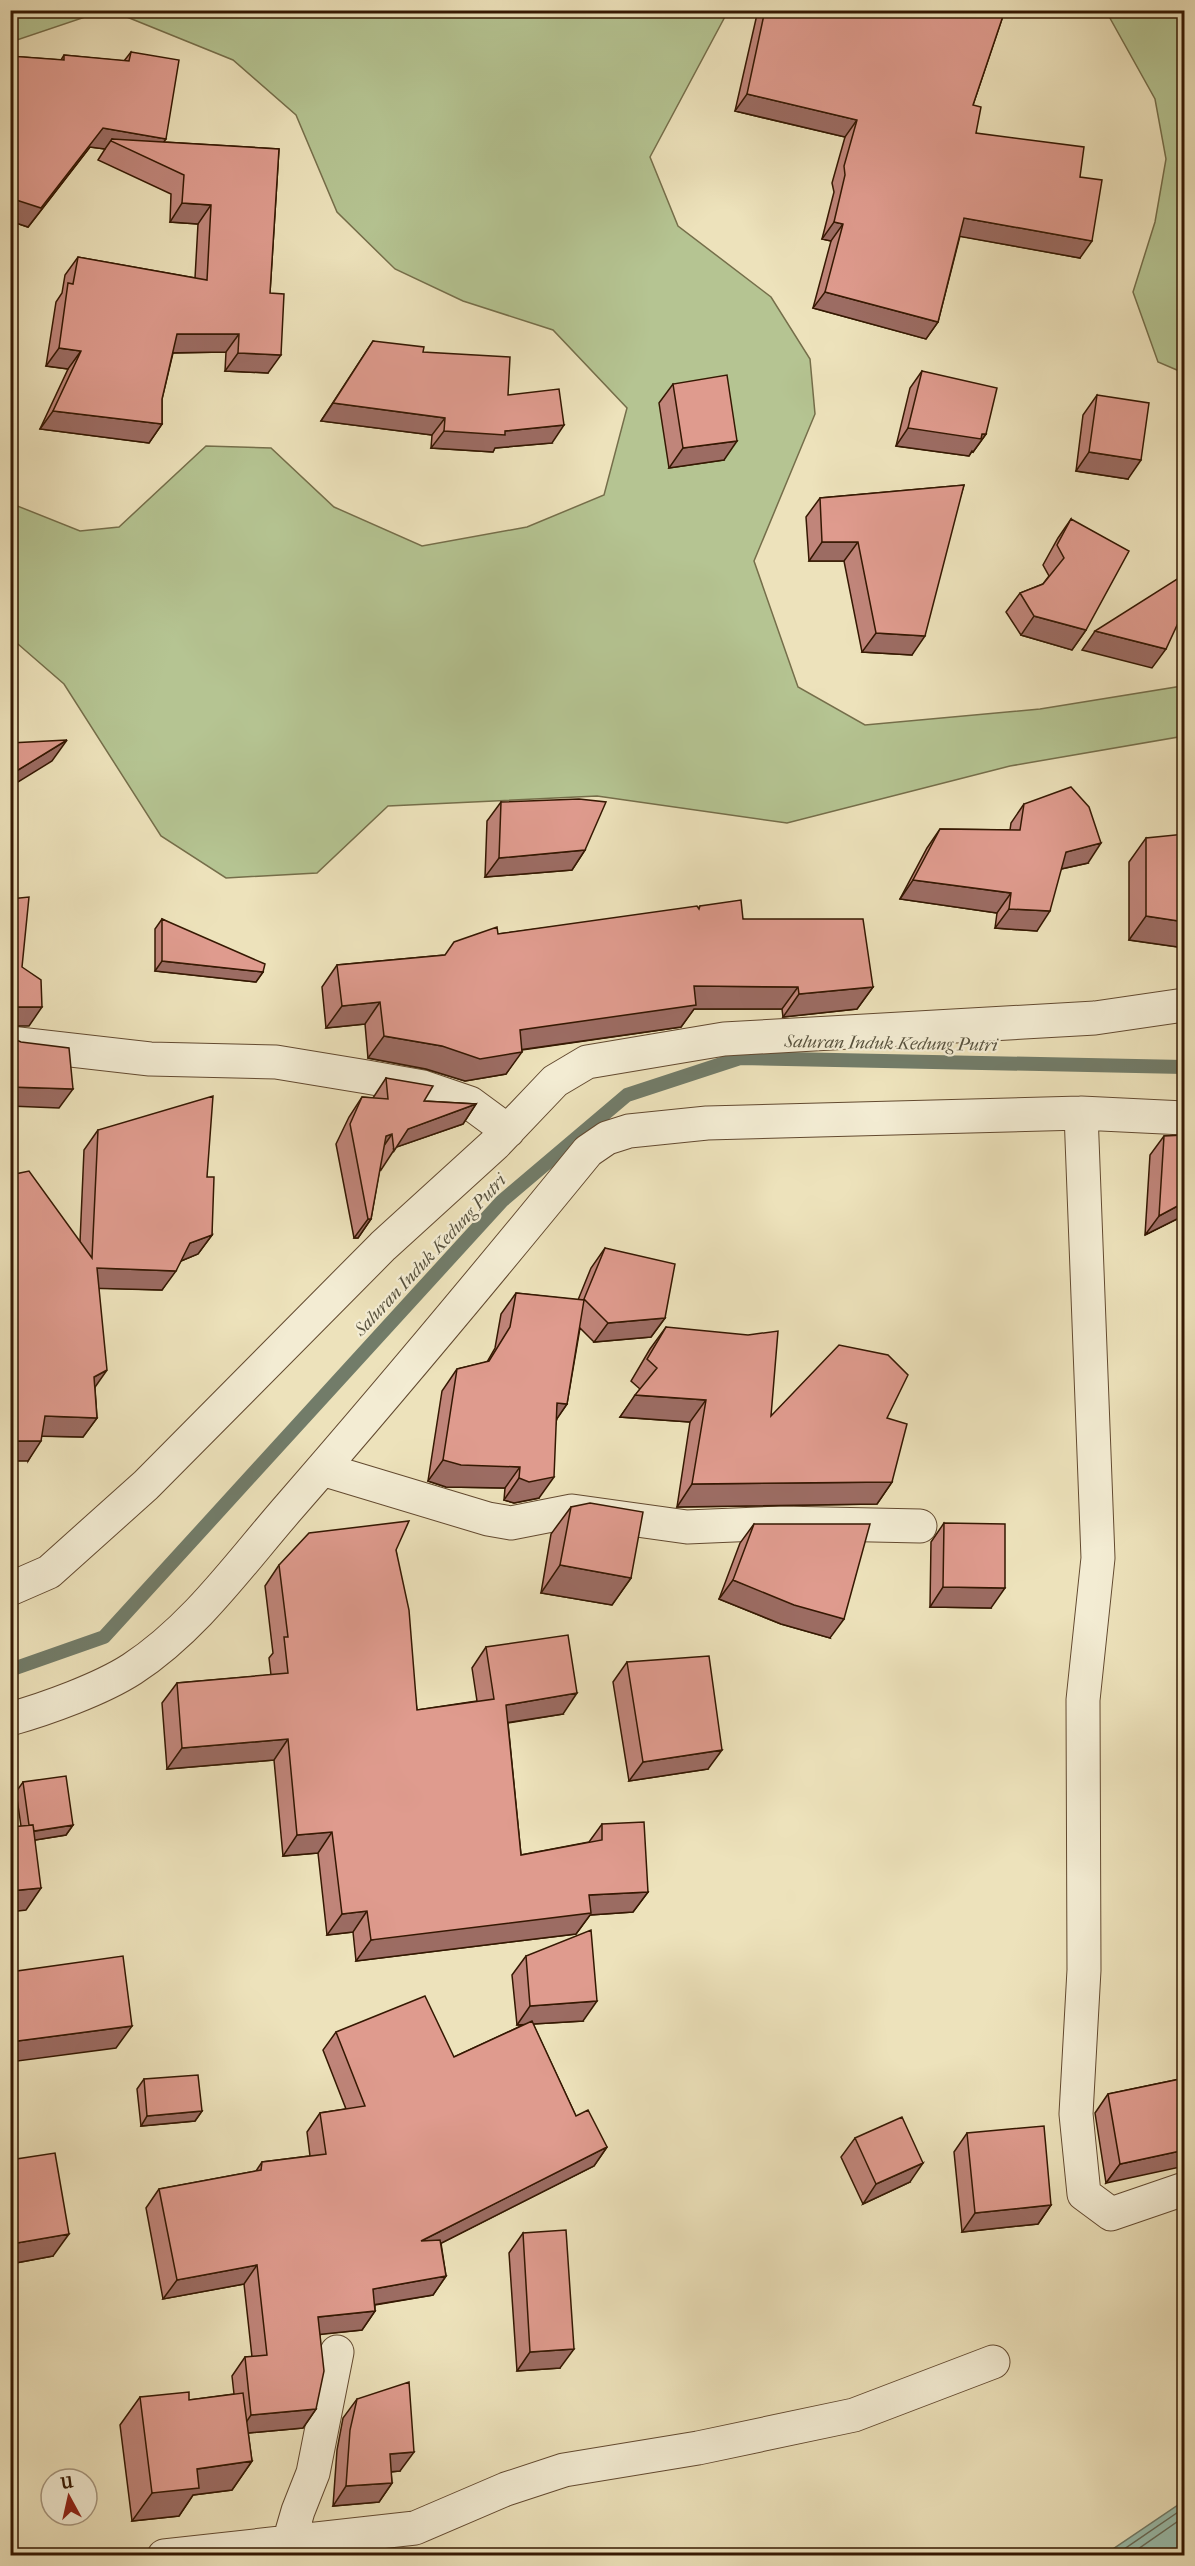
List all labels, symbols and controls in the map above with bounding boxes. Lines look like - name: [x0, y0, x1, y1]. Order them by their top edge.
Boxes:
- water label: Saluran Induk Kedung Putri: [783, 1031, 1000, 1056]
- water label: Saluran Induk Kedung Putri: [349, 1169, 512, 1341]
- north arrow: [39, 2467, 99, 2527]
- text: U: [59, 2472, 75, 2493]

